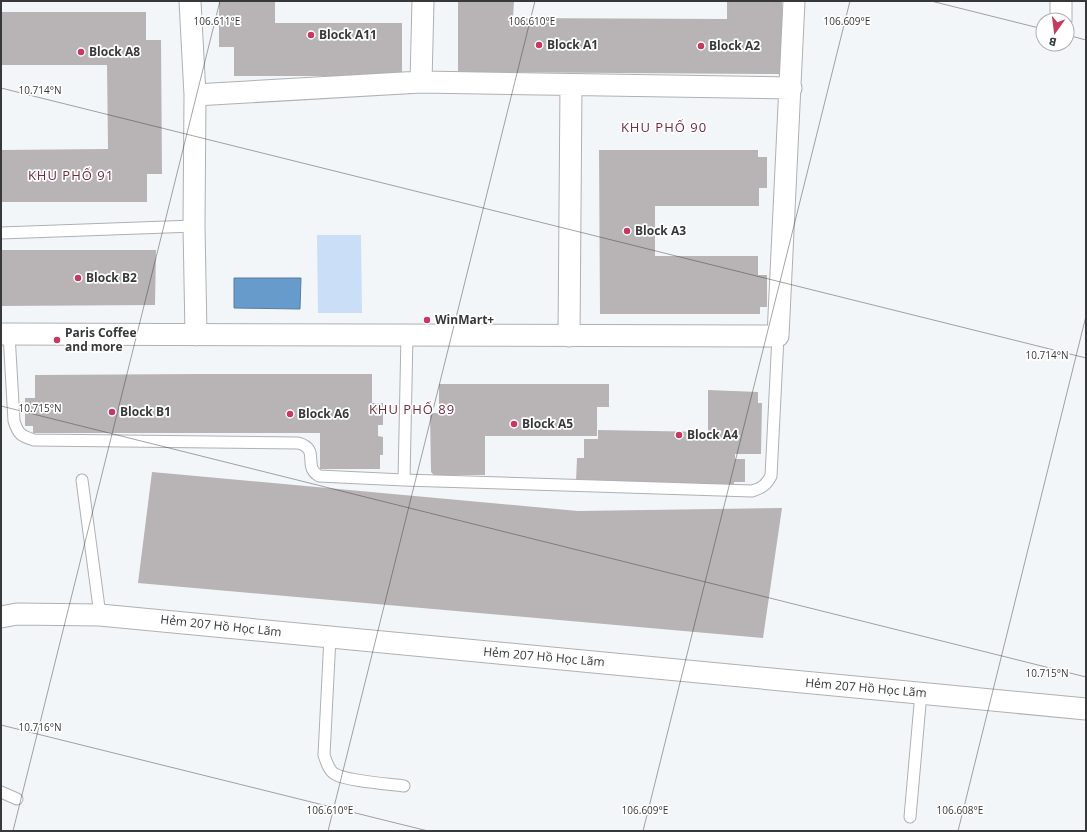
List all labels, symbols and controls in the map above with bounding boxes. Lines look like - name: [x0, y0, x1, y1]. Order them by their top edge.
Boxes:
- north arrow: [1035, 12, 1075, 52]
- text: 106.611°E: [194, 14, 240, 28]
- text: 106.610°E: [509, 14, 555, 28]
- text: 106.609°E: [824, 14, 870, 28]
- place label: Block A11: [319, 26, 377, 43]
- marker: Block A11: [306, 30, 316, 40]
- text: B: [1047, 34, 1058, 50]
- place label: Block A1: [547, 36, 598, 53]
- place label: Block A2: [709, 37, 760, 54]
- marker: Block A1: [534, 40, 544, 50]
- marker: Block A2: [696, 41, 706, 51]
- place label: Block A8: [89, 43, 140, 60]
- marker: Block A8: [76, 47, 86, 57]
- text: 10.714°N: [18, 83, 62, 97]
- district label: KHU PHỐ 90: [621, 118, 707, 136]
- district label: KHU PHỐ 91: [28, 166, 114, 184]
- place label: Block A3: [635, 222, 686, 239]
- marker: Block A3: [622, 226, 632, 236]
- place label: Block B2: [86, 269, 137, 286]
- marker: Block B2: [73, 273, 83, 283]
- place label: WinMart+: [435, 311, 494, 328]
- marker: WinMart+: [422, 315, 432, 325]
- place label: Paris Coffee and more: [65, 324, 137, 355]
- marker: Paris Coffee and more: [52, 335, 62, 345]
- text: 10.714°N: [1025, 348, 1069, 362]
- district label: KHU PHỐ 89: [369, 400, 455, 418]
- text: 10.715°N: [18, 401, 62, 415]
- place label: Block B1: [120, 403, 171, 420]
- place label: Block A6: [298, 405, 349, 422]
- marker: Block B1: [107, 407, 117, 417]
- marker: Block A6: [285, 409, 295, 419]
- place label: Block A5: [522, 415, 573, 432]
- marker: Block A5: [509, 419, 519, 429]
- place label: Block A4: [687, 426, 738, 443]
- marker: Block A4: [674, 430, 684, 440]
- street label: Hẻm 207 Hồ Học Lãm: [160, 611, 282, 640]
- street label: Hẻm 207 Hồ Học Lãm: [483, 643, 605, 670]
- text: 10.715°N: [1025, 666, 1069, 680]
- street label: Hẻm 207 Hồ Học Lãm: [805, 674, 927, 701]
- text: 10.716°N: [18, 720, 62, 734]
- text: 106.610°E: [307, 803, 353, 817]
- text: 106.609°E: [622, 803, 668, 817]
- text: 106.608°E: [937, 803, 983, 817]

